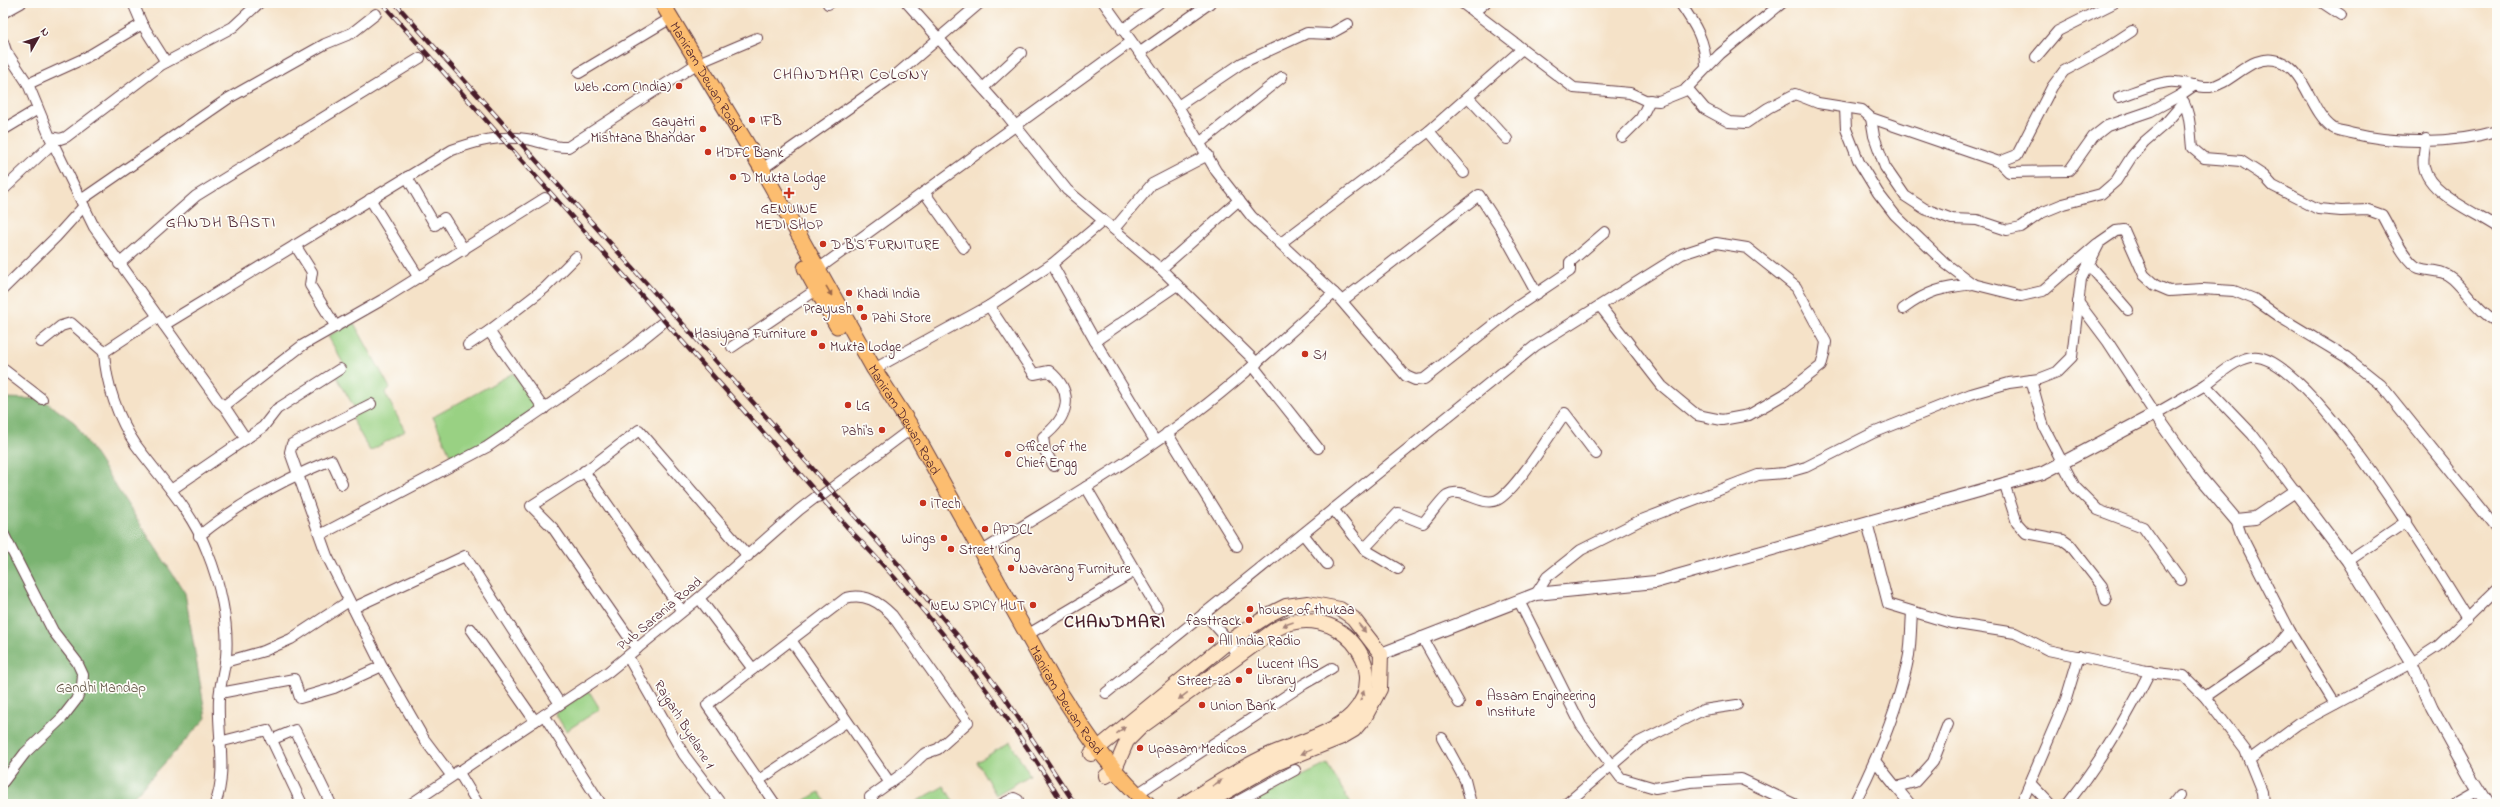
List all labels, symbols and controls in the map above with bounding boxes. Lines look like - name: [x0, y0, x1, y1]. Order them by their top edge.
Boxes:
- north arrow: [18, 18, 58, 58]
- street label: Maniram Dewan Road: [664, 18, 747, 137]
- text: N: [36, 24, 54, 40]
- district label: CHANDMARI COLONY: [773, 63, 929, 87]
- place label: Web .com (India): [574, 77, 671, 98]
- marker: Web .com (India): [674, 81, 684, 91]
- place label: IFB: [760, 111, 782, 132]
- place label: Gayatri Mishtana Bhandar: [591, 112, 696, 149]
- marker: IFB: [747, 115, 757, 125]
- marker: Gayatri Mishtana Bhandar: [698, 124, 708, 134]
- place label: HDFC Bank: [716, 143, 784, 164]
- marker: HDFC Bank: [703, 147, 713, 157]
- place label: D Mukta Lodge: [740, 168, 827, 190]
- marker: D Mukta Lodge: [728, 172, 738, 182]
- marker: GENUINE MEDI SHOP: [784, 188, 794, 198]
- place label: GENUINE MEDI SHOP: [755, 199, 824, 236]
- district label: GANDH BASTI: [166, 211, 276, 235]
- place label: D B'S FURNITURE: [830, 235, 940, 256]
- marker: D B'S FURNITURE: [818, 239, 828, 249]
- place label: Khadi India: [857, 284, 920, 305]
- one-way arrow: [826, 285, 833, 297]
- marker: Khadi India: [844, 288, 854, 298]
- place label: Prayush: [803, 299, 852, 321]
- marker: Prayush: [855, 303, 865, 313]
- place label: Pahi Store: [872, 308, 932, 329]
- marker: Pahi Store: [859, 312, 869, 322]
- place label: Hasiyana Furniture: [694, 324, 807, 346]
- marker: Hasiyana Furniture: [809, 328, 819, 338]
- place label: Mukta Lodge: [830, 337, 902, 359]
- marker: Mukta Lodge: [817, 341, 827, 351]
- place label: S1: [1313, 345, 1327, 366]
- marker: S1: [1300, 349, 1310, 359]
- street label: Maniram Dewan Road: [862, 361, 945, 479]
- place label: LG: [856, 396, 870, 417]
- marker: LG: [843, 400, 853, 410]
- place label: Pahi's: [841, 421, 874, 442]
- marker: Pahi's: [877, 425, 887, 435]
- place label: Office of the Chief Engg: [1016, 437, 1088, 475]
- marker: Office of the Chief Engg: [1003, 449, 1013, 459]
- place label: iTech: [931, 494, 961, 515]
- marker: iTech: [918, 498, 928, 508]
- place label: APDCL: [993, 520, 1033, 541]
- marker: APDCL: [980, 524, 990, 534]
- place label: Wings: [902, 529, 936, 551]
- marker: Wings: [939, 533, 949, 543]
- place label: Street King: [959, 540, 1020, 562]
- marker: Street King: [946, 544, 956, 554]
- place label: Navarang Furniture: [1019, 559, 1131, 581]
- marker: Navarang Furniture: [1006, 563, 1016, 573]
- street label: Pub Sarania Road: [613, 572, 707, 656]
- place label: NEW SPICY HUT: [931, 596, 1025, 617]
- marker: NEW SPICY HUT: [1028, 600, 1038, 610]
- place label: house of thukaa: [1258, 600, 1355, 621]
- marker: house of thukaa: [1245, 604, 1255, 614]
- district label: CHANDMARI: [1064, 610, 1166, 636]
- place label: fasttrack: [1186, 611, 1242, 632]
- marker: fasttrack: [1244, 615, 1254, 625]
- one-way arrow: [1281, 621, 1293, 627]
- one-way arrow: [1358, 623, 1367, 633]
- place label: All India Radio: [1219, 631, 1300, 652]
- marker: All India Radio: [1206, 635, 1216, 645]
- street label: Maniram Dewan Road: [1023, 642, 1108, 760]
- place label: Lucent IAS Library: [1257, 654, 1319, 692]
- marker: Lucent IAS Library: [1244, 666, 1254, 676]
- place label: Street-za: [1177, 671, 1231, 692]
- marker: Street-za: [1234, 675, 1244, 685]
- street label: Rajgarh Byelane 1: [647, 676, 720, 774]
- park label: Gandhi Mandap: [56, 678, 146, 699]
- place label: Assam Engineering Institute: [1487, 686, 1596, 723]
- one-way arrow: [1359, 689, 1365, 701]
- one-way arrow: [1178, 692, 1189, 701]
- place label: Union Bank: [1210, 696, 1277, 717]
- marker: Assam Engineering Institute: [1474, 698, 1484, 708]
- marker: Union Bank: [1197, 700, 1207, 710]
- one-way arrow: [1116, 725, 1127, 734]
- place label: Upasam Medicos: [1148, 739, 1247, 760]
- marker: Upasam Medicos: [1135, 743, 1145, 753]
- one-way arrow: [1299, 749, 1311, 755]
- one-way arrow: [1211, 780, 1223, 787]

